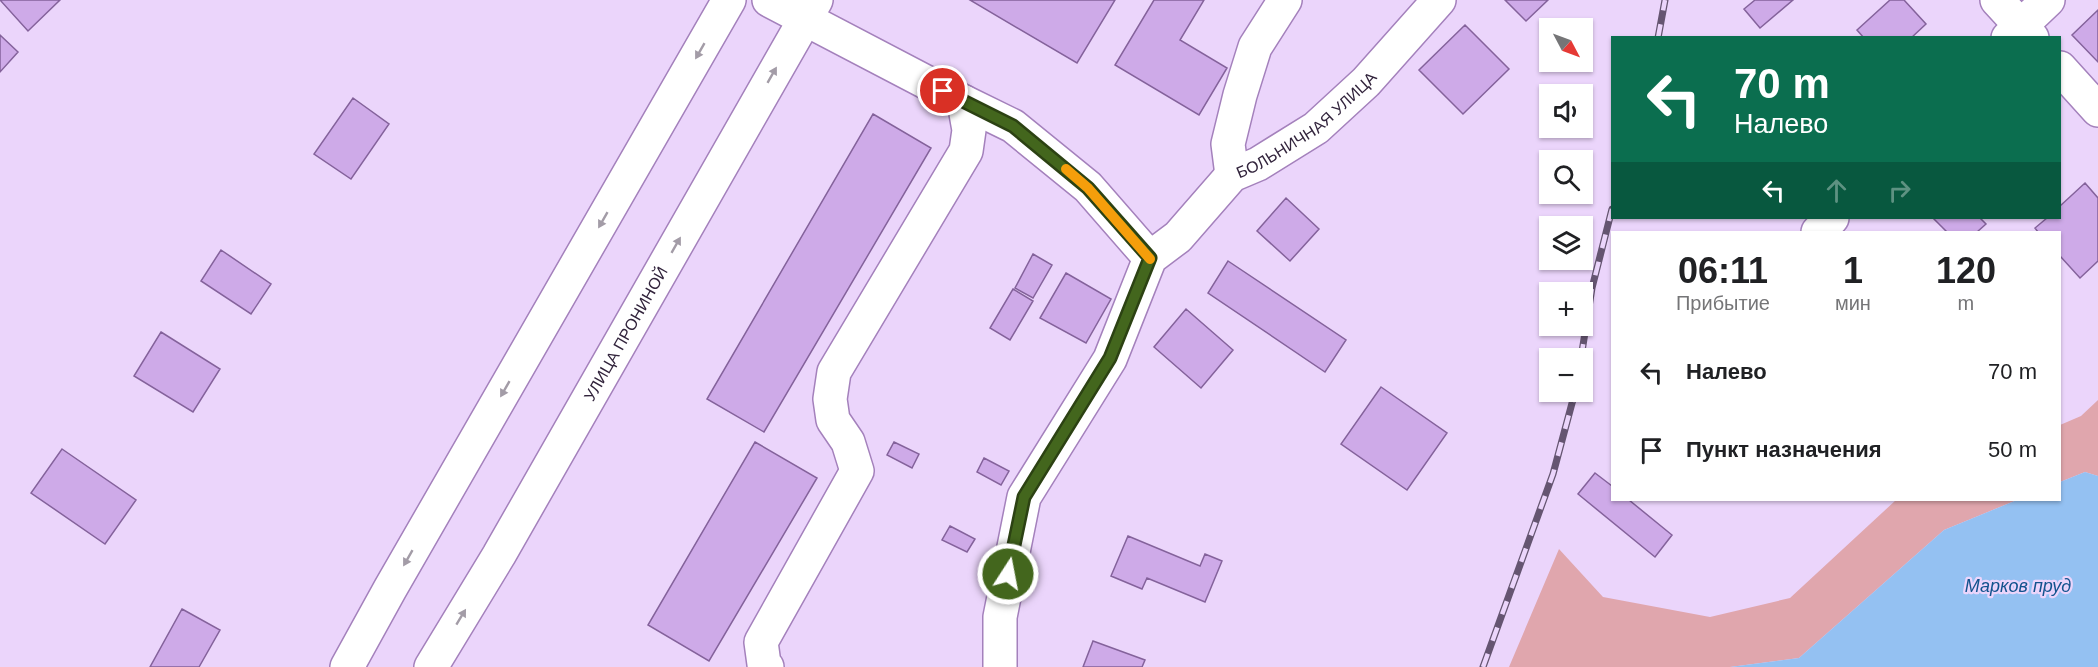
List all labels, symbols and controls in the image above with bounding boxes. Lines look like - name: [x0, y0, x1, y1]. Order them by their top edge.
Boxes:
- north arrow: [1539, 18, 1593, 72]
- map controls: [1539, 18, 1593, 402]
- one-way arrow: [695, 43, 705, 60]
- icon: left: [1635, 60, 1713, 138]
- text: 70 m: [1734, 60, 1830, 107]
- pin: [917, 65, 968, 116]
- one-way arrow: [767, 67, 778, 83]
- street label: БОЛЬНИЧНАЯ УЛИЦА: [1234, 69, 1380, 181]
- icon: arrive: [926, 74, 959, 107]
- button: sound: [1539, 84, 1593, 138]
- text: Налево: [1734, 109, 1828, 139]
- button: search: [1539, 150, 1593, 204]
- icon: left: [1757, 174, 1790, 207]
- icon: ahead: [1820, 174, 1853, 207]
- icon: right: [1883, 174, 1916, 207]
- one-way arrow: [597, 212, 608, 228]
- button: layers: [1539, 216, 1593, 270]
- one-way arrow: [671, 236, 681, 253]
- text: 06:11: [1678, 250, 1768, 291]
- text: 1: [1843, 250, 1863, 291]
- text: 120: [1936, 250, 1996, 291]
- street label: УЛИЦА ПРОНИНОЙ: [581, 263, 671, 404]
- button: +: [1539, 282, 1593, 336]
- text: Прибытие: [1676, 292, 1770, 314]
- text: мин: [1835, 292, 1871, 314]
- text: m: [1958, 292, 1974, 314]
- button: −: [1539, 348, 1593, 402]
- icon: left: [1635, 356, 1668, 389]
- text: Налево: [1686, 359, 1767, 384]
- text: 70 m: [1988, 359, 2037, 384]
- one-way arrow: [500, 380, 510, 397]
- icon: arrive: [1635, 434, 1668, 467]
- text: Пункт назначения: [1686, 437, 1882, 462]
- text: 50 m: [1988, 437, 2037, 462]
- position arrow: [976, 542, 1040, 606]
- one-way arrow: [403, 549, 413, 566]
- water label: Марков пруд: [1965, 576, 2071, 596]
- one-way arrow: [456, 609, 467, 625]

